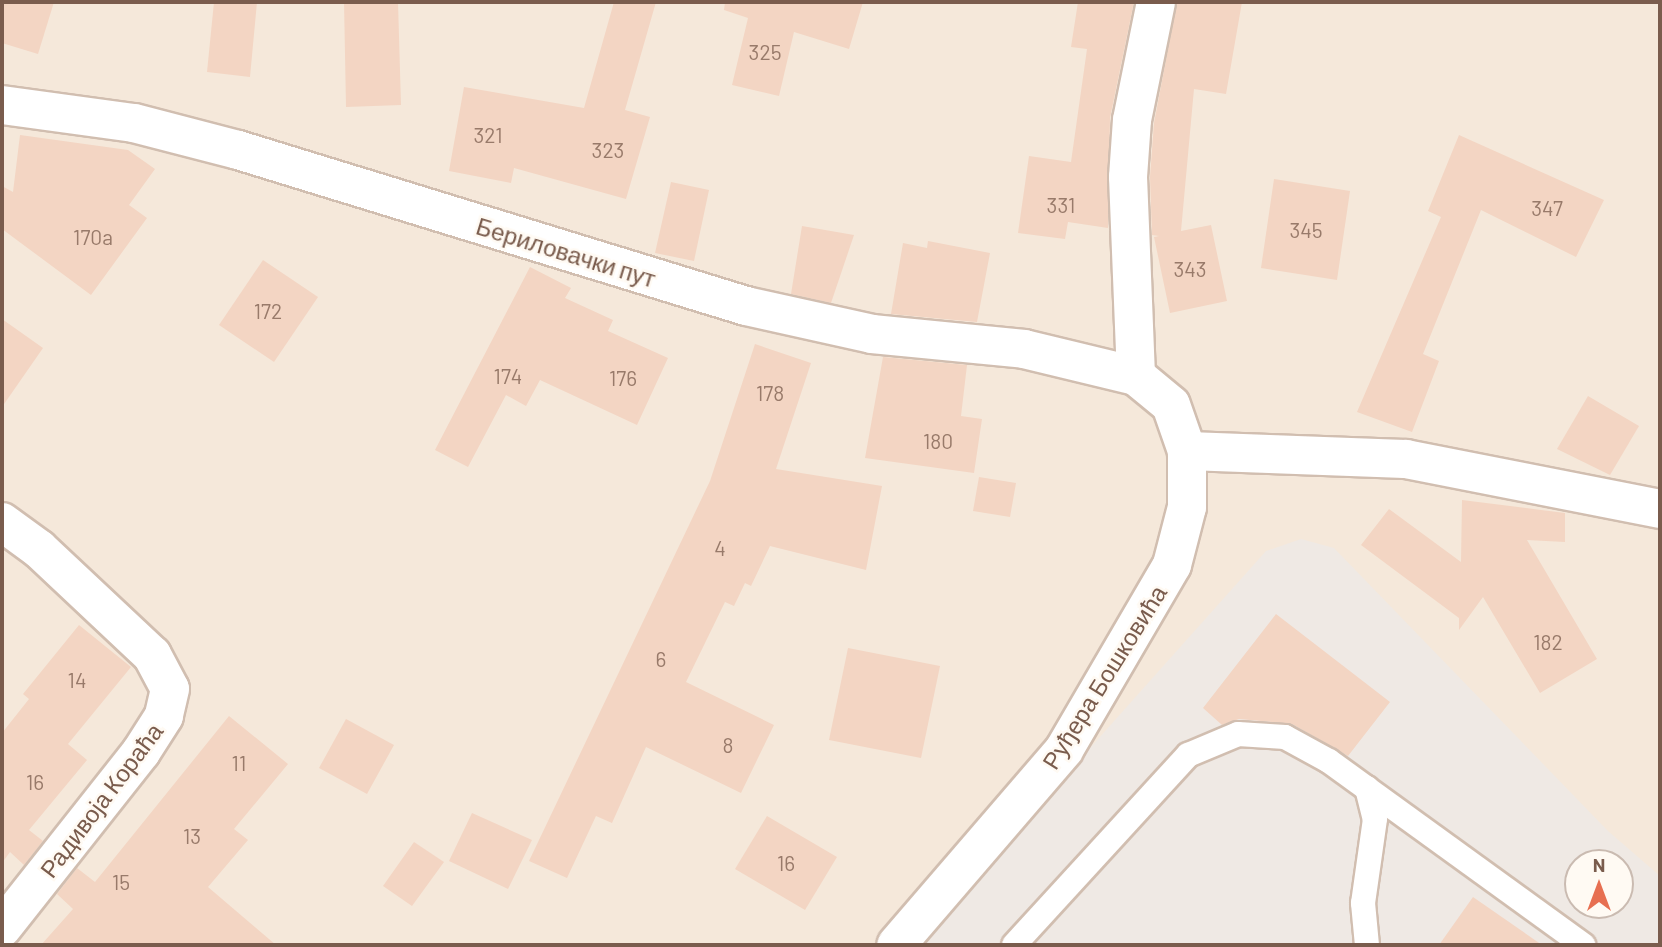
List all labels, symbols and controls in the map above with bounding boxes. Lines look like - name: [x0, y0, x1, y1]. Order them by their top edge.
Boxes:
- house number: 325: [749, 39, 781, 65]
- house number: 321: [473, 122, 503, 148]
- house number: 323: [592, 137, 624, 163]
- house number: 331: [1047, 192, 1075, 218]
- house number: 347: [1531, 195, 1563, 221]
- street label: Бериловачки пут: [473, 211, 659, 293]
- house number: 345: [1289, 217, 1323, 243]
- house number: 170a: [73, 224, 113, 250]
- house number: 343: [1173, 256, 1207, 282]
- house number: 172: [254, 298, 282, 324]
- house number: 174: [494, 363, 522, 389]
- house number: 176: [609, 365, 637, 391]
- house number: 178: [756, 380, 784, 406]
- house number: 180: [923, 428, 953, 454]
- house number: 4: [714, 535, 726, 561]
- street label: Руђера Бошковића: [1036, 580, 1172, 774]
- house number: 182: [1533, 629, 1563, 655]
- house number: 6: [656, 646, 666, 672]
- house number: 14: [68, 667, 86, 693]
- street label: Радивоја Кораћа: [34, 717, 168, 883]
- house number: 8: [723, 732, 733, 758]
- house number: 11: [232, 750, 246, 776]
- house number: 16: [26, 769, 44, 795]
- house number: 13: [183, 823, 201, 849]
- north arrow: [1564, 849, 1634, 919]
- house number: 16: [777, 850, 795, 876]
- text: N: [1593, 853, 1605, 876]
- house number: 15: [112, 869, 130, 895]

